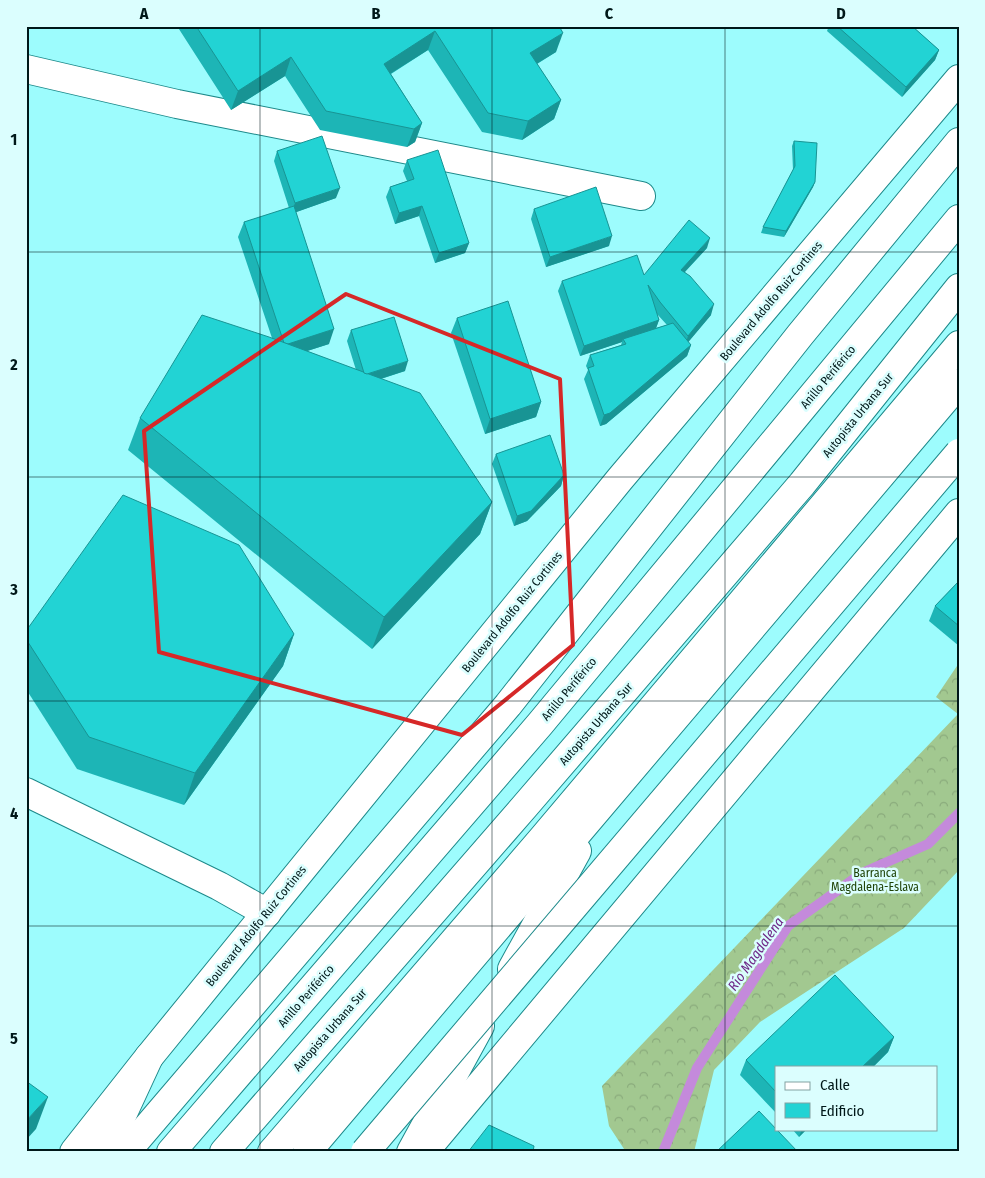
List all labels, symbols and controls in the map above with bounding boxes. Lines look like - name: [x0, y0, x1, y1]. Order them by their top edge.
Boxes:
- text: A: [139, 4, 149, 23]
- text: B: [372, 4, 381, 23]
- text: C: [605, 4, 614, 23]
- text: D: [836, 4, 846, 23]
- text: 1: [11, 130, 17, 149]
- street label: Boulevard Adolfo Ruiz Cortines: [717, 239, 825, 363]
- street label: Anillo Periférico: [798, 343, 858, 411]
- text: 2: [9, 355, 18, 374]
- street label: Autopista Urbana Sur: [820, 369, 897, 460]
- street label: Boulevard Adolfo Ruiz Cortines: [459, 549, 565, 675]
- text: 3: [9, 580, 18, 599]
- street label: Anillo Periférico: [539, 655, 599, 723]
- street label: Autopista Urbana Sur: [556, 679, 636, 768]
- text: 4: [10, 804, 18, 823]
- street label: Boulevard Adolfo Ruiz Cortines: [203, 863, 309, 989]
- park label: Barranca Magdalena-Eslava: [831, 866, 919, 894]
- water label: Río Magdalena: [724, 914, 788, 994]
- street label: Anillo Periférico: [275, 962, 337, 1030]
- street label: Autopista Urbana Sur: [290, 985, 370, 1074]
- text: 5: [10, 1029, 18, 1048]
- legend: [775, 1066, 938, 1130]
- text: Calle: [820, 1076, 850, 1094]
- text: Edificio: [820, 1102, 865, 1120]

